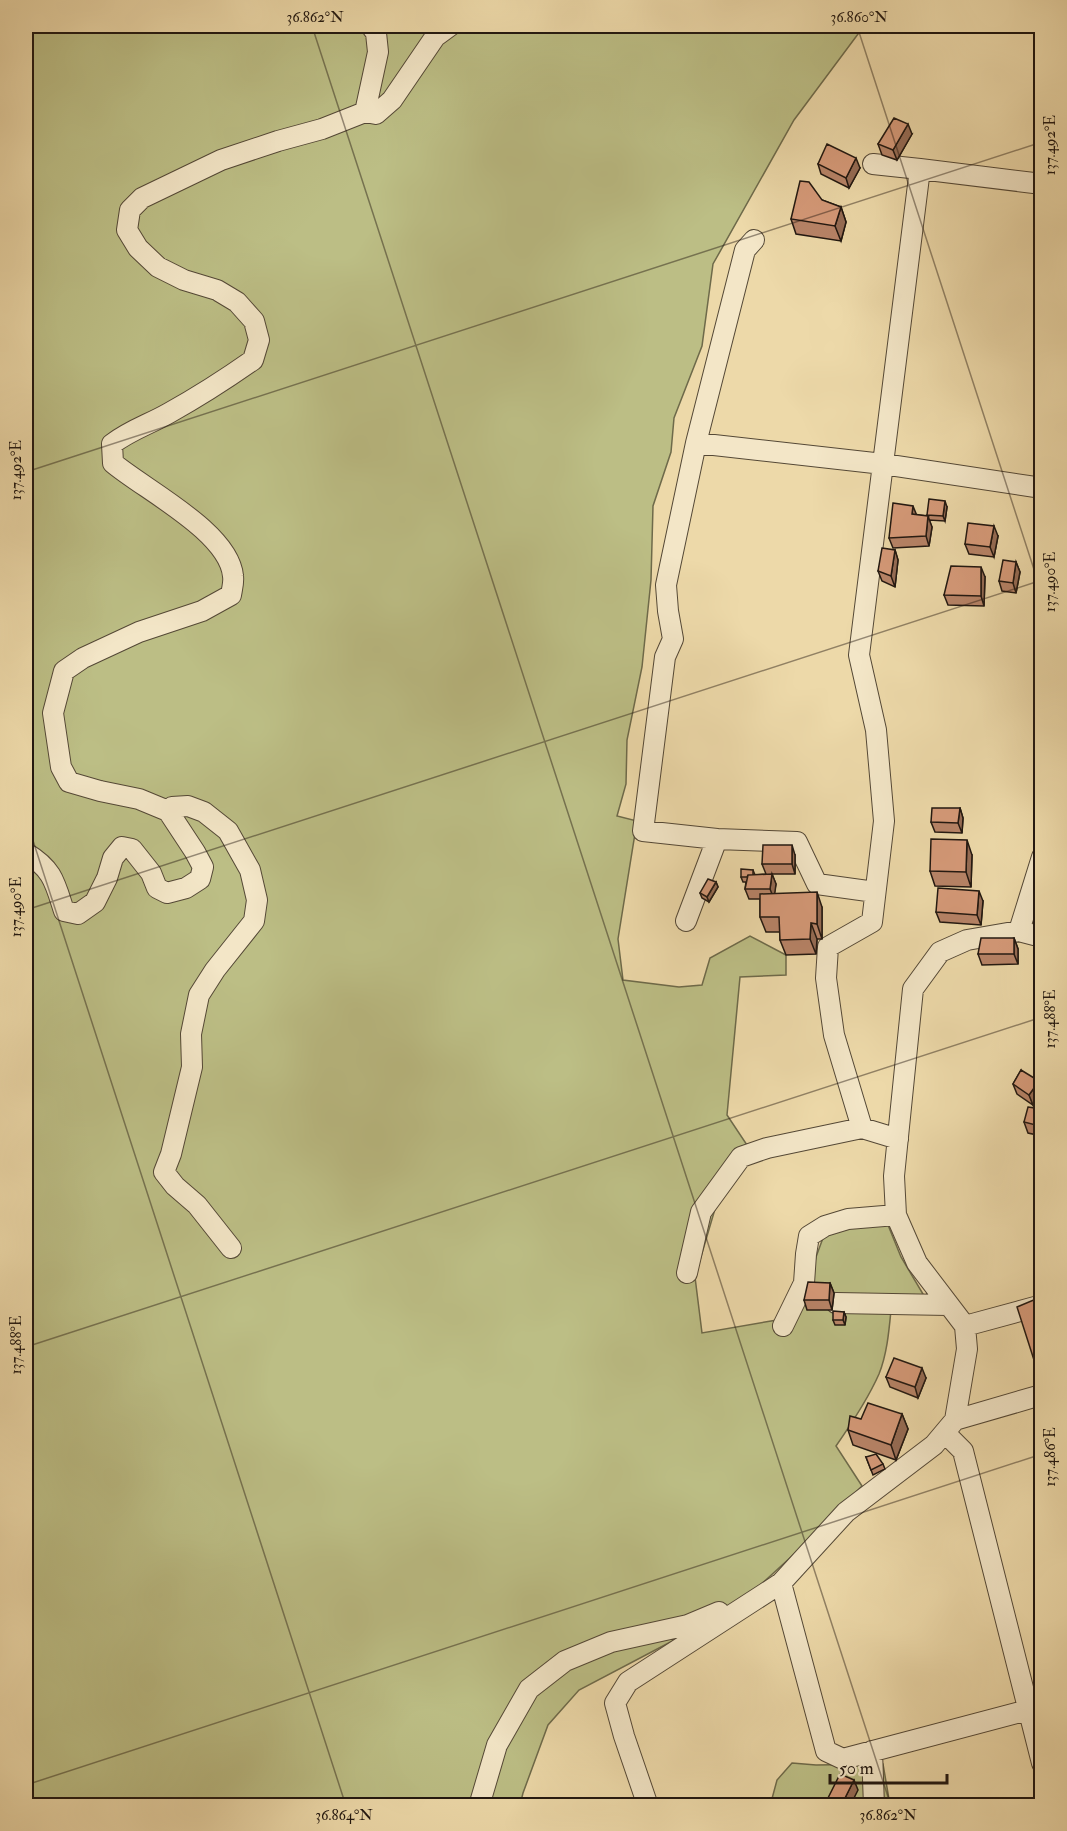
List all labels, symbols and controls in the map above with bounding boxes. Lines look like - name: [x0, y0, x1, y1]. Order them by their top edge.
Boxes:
- text: 36.862°N: [286, 8, 344, 27]
- text: 36.860°N: [830, 8, 888, 27]
- text: 137.492°E: [1041, 115, 1060, 175]
- text: 137.492°E: [7, 440, 26, 500]
- text: 137.490°E: [1041, 552, 1060, 612]
- text: 137.490°E: [7, 877, 26, 937]
- text: 137.488°E: [1041, 989, 1060, 1049]
- text: 137.488°E: [7, 1315, 26, 1375]
- text: 137.486°E: [1041, 1427, 1060, 1487]
- scale bar: [830, 1747, 947, 1785]
- text: 50 m: [839, 1757, 874, 1780]
- text: 36.864°N: [315, 1806, 373, 1825]
- text: 36.862°N: [859, 1806, 917, 1825]

